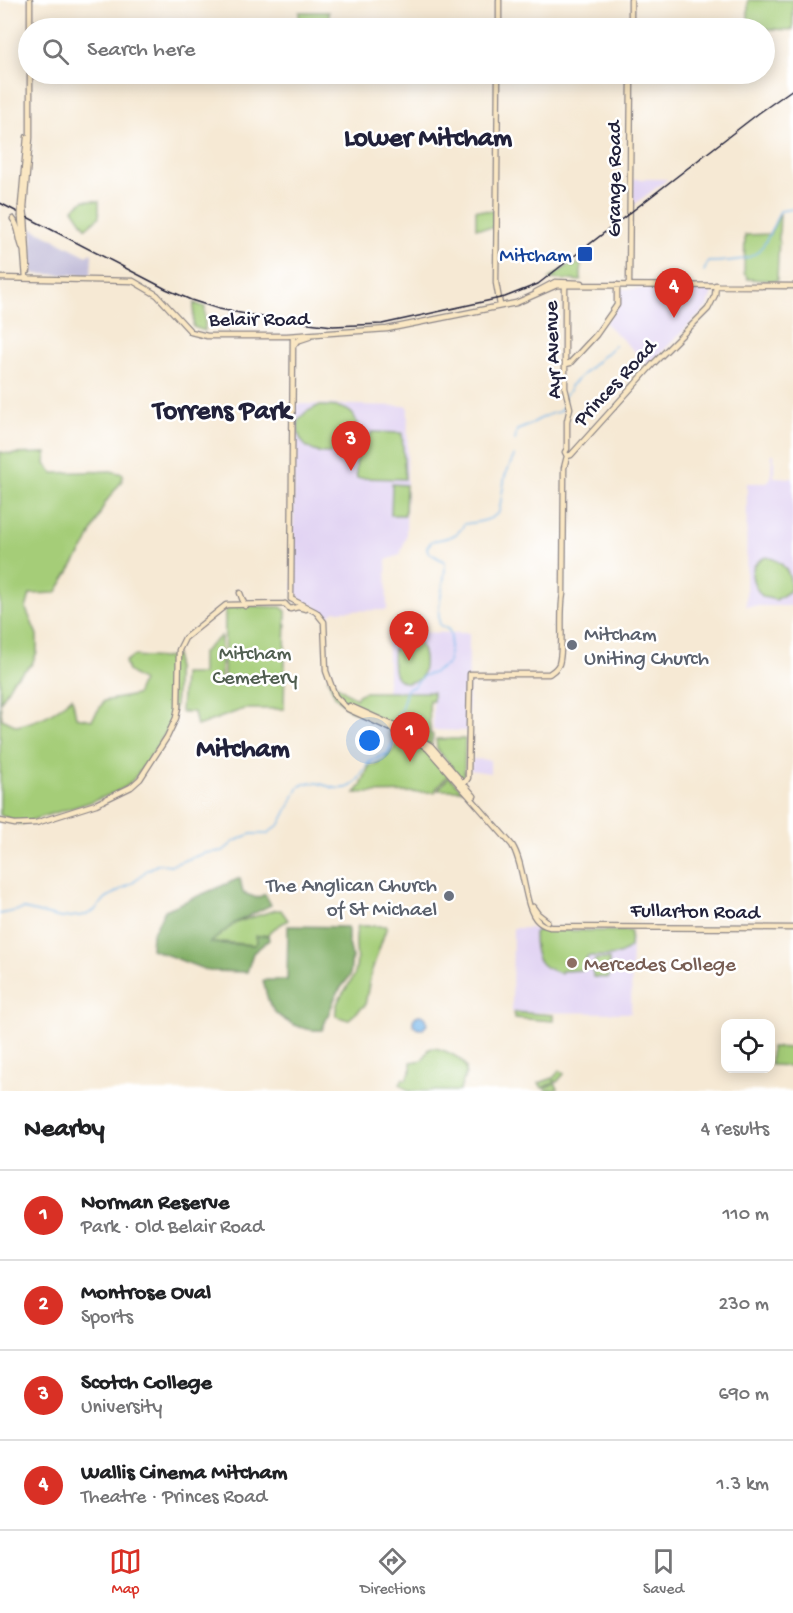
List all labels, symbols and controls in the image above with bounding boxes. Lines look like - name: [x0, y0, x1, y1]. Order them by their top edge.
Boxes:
- search box: [18, 18, 775, 84]
- icon: search: [39, 35, 72, 68]
- text: Search here: [87, 38, 195, 64]
- street label: Grange Road: [604, 119, 629, 237]
- district label: Lower Mitcham: [344, 124, 513, 156]
- place label: Mitcham: [499, 245, 572, 270]
- marker: Mitcham: [576, 245, 594, 263]
- pin: 4: [654, 268, 694, 318]
- street label: Ayr Avenue: [540, 299, 569, 399]
- street label: Belair Road: [208, 309, 311, 334]
- street label: Princes Road: [569, 334, 664, 434]
- district label: Torrens Park: [151, 397, 294, 429]
- pin: 3: [332, 422, 370, 471]
- pin: 2: [390, 612, 428, 661]
- place label: Mitcham Uniting Church: [584, 624, 709, 673]
- marker: Mitcham Uniting Church: [565, 638, 579, 652]
- park label: Mitcham Cemetery: [212, 643, 298, 692]
- pin: 1: [390, 712, 430, 762]
- your location: [355, 726, 384, 755]
- district label: Mitcham: [196, 735, 291, 767]
- place label: The Anglican Church of St Michael: [265, 875, 437, 924]
- marker: The Anglican Church of St Michael: [442, 889, 456, 903]
- street label: Fullarton Road: [629, 900, 761, 927]
- place label: Mercedes College: [584, 954, 737, 979]
- marker: Mercedes College: [565, 956, 579, 970]
- map controls: [721, 1019, 775, 1073]
- button: locate: [721, 1019, 775, 1073]
- text: Nearby: [24, 1115, 105, 1146]
- text: 4 results: [701, 1119, 769, 1142]
- text: Norman Reserve: [81, 1191, 229, 1217]
- text: 1: [39, 1204, 48, 1227]
- text: 110 m: [723, 1204, 769, 1227]
- text: Park · Old Belair Road: [81, 1217, 264, 1240]
- text: Montrose Oval: [81, 1281, 211, 1307]
- text: 2: [39, 1294, 48, 1317]
- text: 230 m: [719, 1294, 769, 1317]
- text: Sports: [81, 1307, 133, 1330]
- text: Scotch College: [81, 1371, 212, 1397]
- text: 3: [38, 1384, 49, 1407]
- text: 690 m: [719, 1384, 769, 1407]
- text: University: [81, 1397, 162, 1420]
- text: Wallis Cinema Mitcham: [81, 1461, 287, 1487]
- text: 4: [39, 1474, 48, 1497]
- text: 1.3 km: [716, 1474, 769, 1497]
- text: Theatre · Princes Road: [81, 1487, 267, 1510]
- tab: Map: [109, 1545, 142, 1600]
- tab: Directions: [360, 1545, 425, 1600]
- tab: Saved: [643, 1545, 684, 1600]

